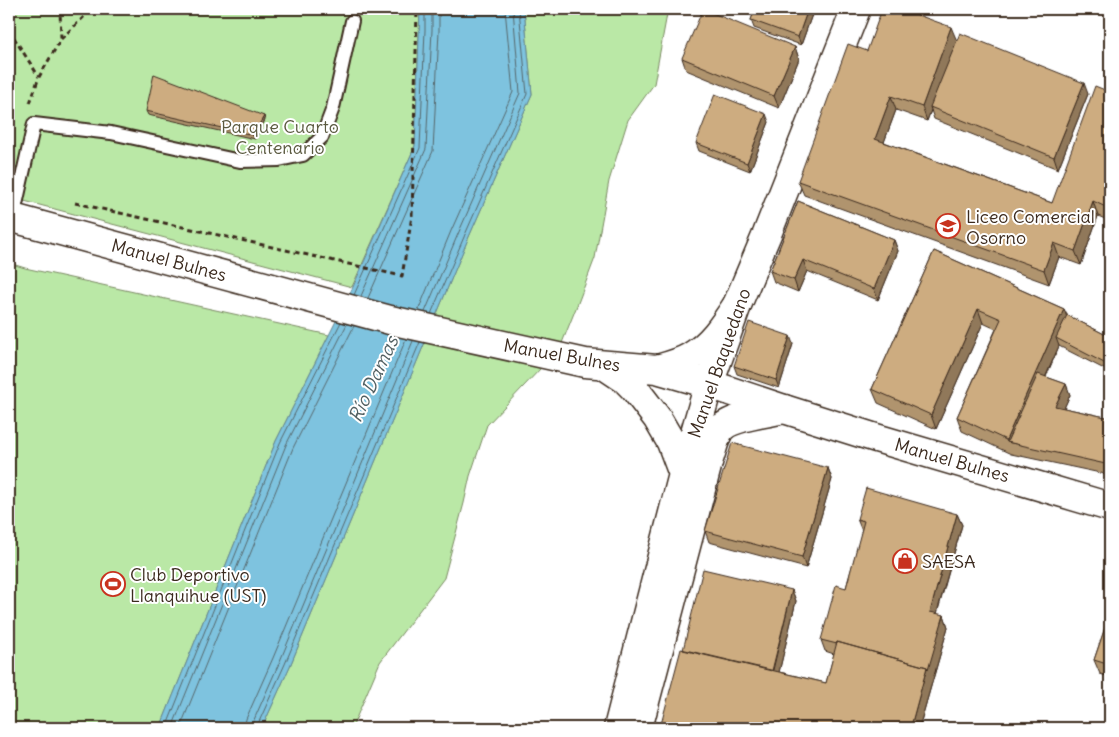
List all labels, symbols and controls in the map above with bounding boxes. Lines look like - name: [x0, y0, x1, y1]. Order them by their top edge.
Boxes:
- park label: Parque Cuarto Centenario: [221, 115, 339, 159]
- place label: Liceo Comercial Osorno: [966, 205, 1095, 249]
- school or university icon: Liceo Comercial Osorno: [935, 213, 961, 239]
- street label: Manuel Bulnes: [109, 234, 229, 286]
- street label: Manuel Baquedano: [683, 285, 755, 441]
- water label: Río Damas: [343, 331, 404, 426]
- street label: Manuel Bulnes: [502, 333, 622, 377]
- street label: Manuel Bulnes: [892, 433, 1012, 487]
- shop icon: SAESA: [892, 548, 918, 574]
- place label: SAESA: [922, 550, 976, 573]
- place label: Club Deportivo Llanquihue (UST): [130, 563, 266, 607]
- sports icon: Club Deportivo Llanquihue (UST): [100, 571, 126, 597]

